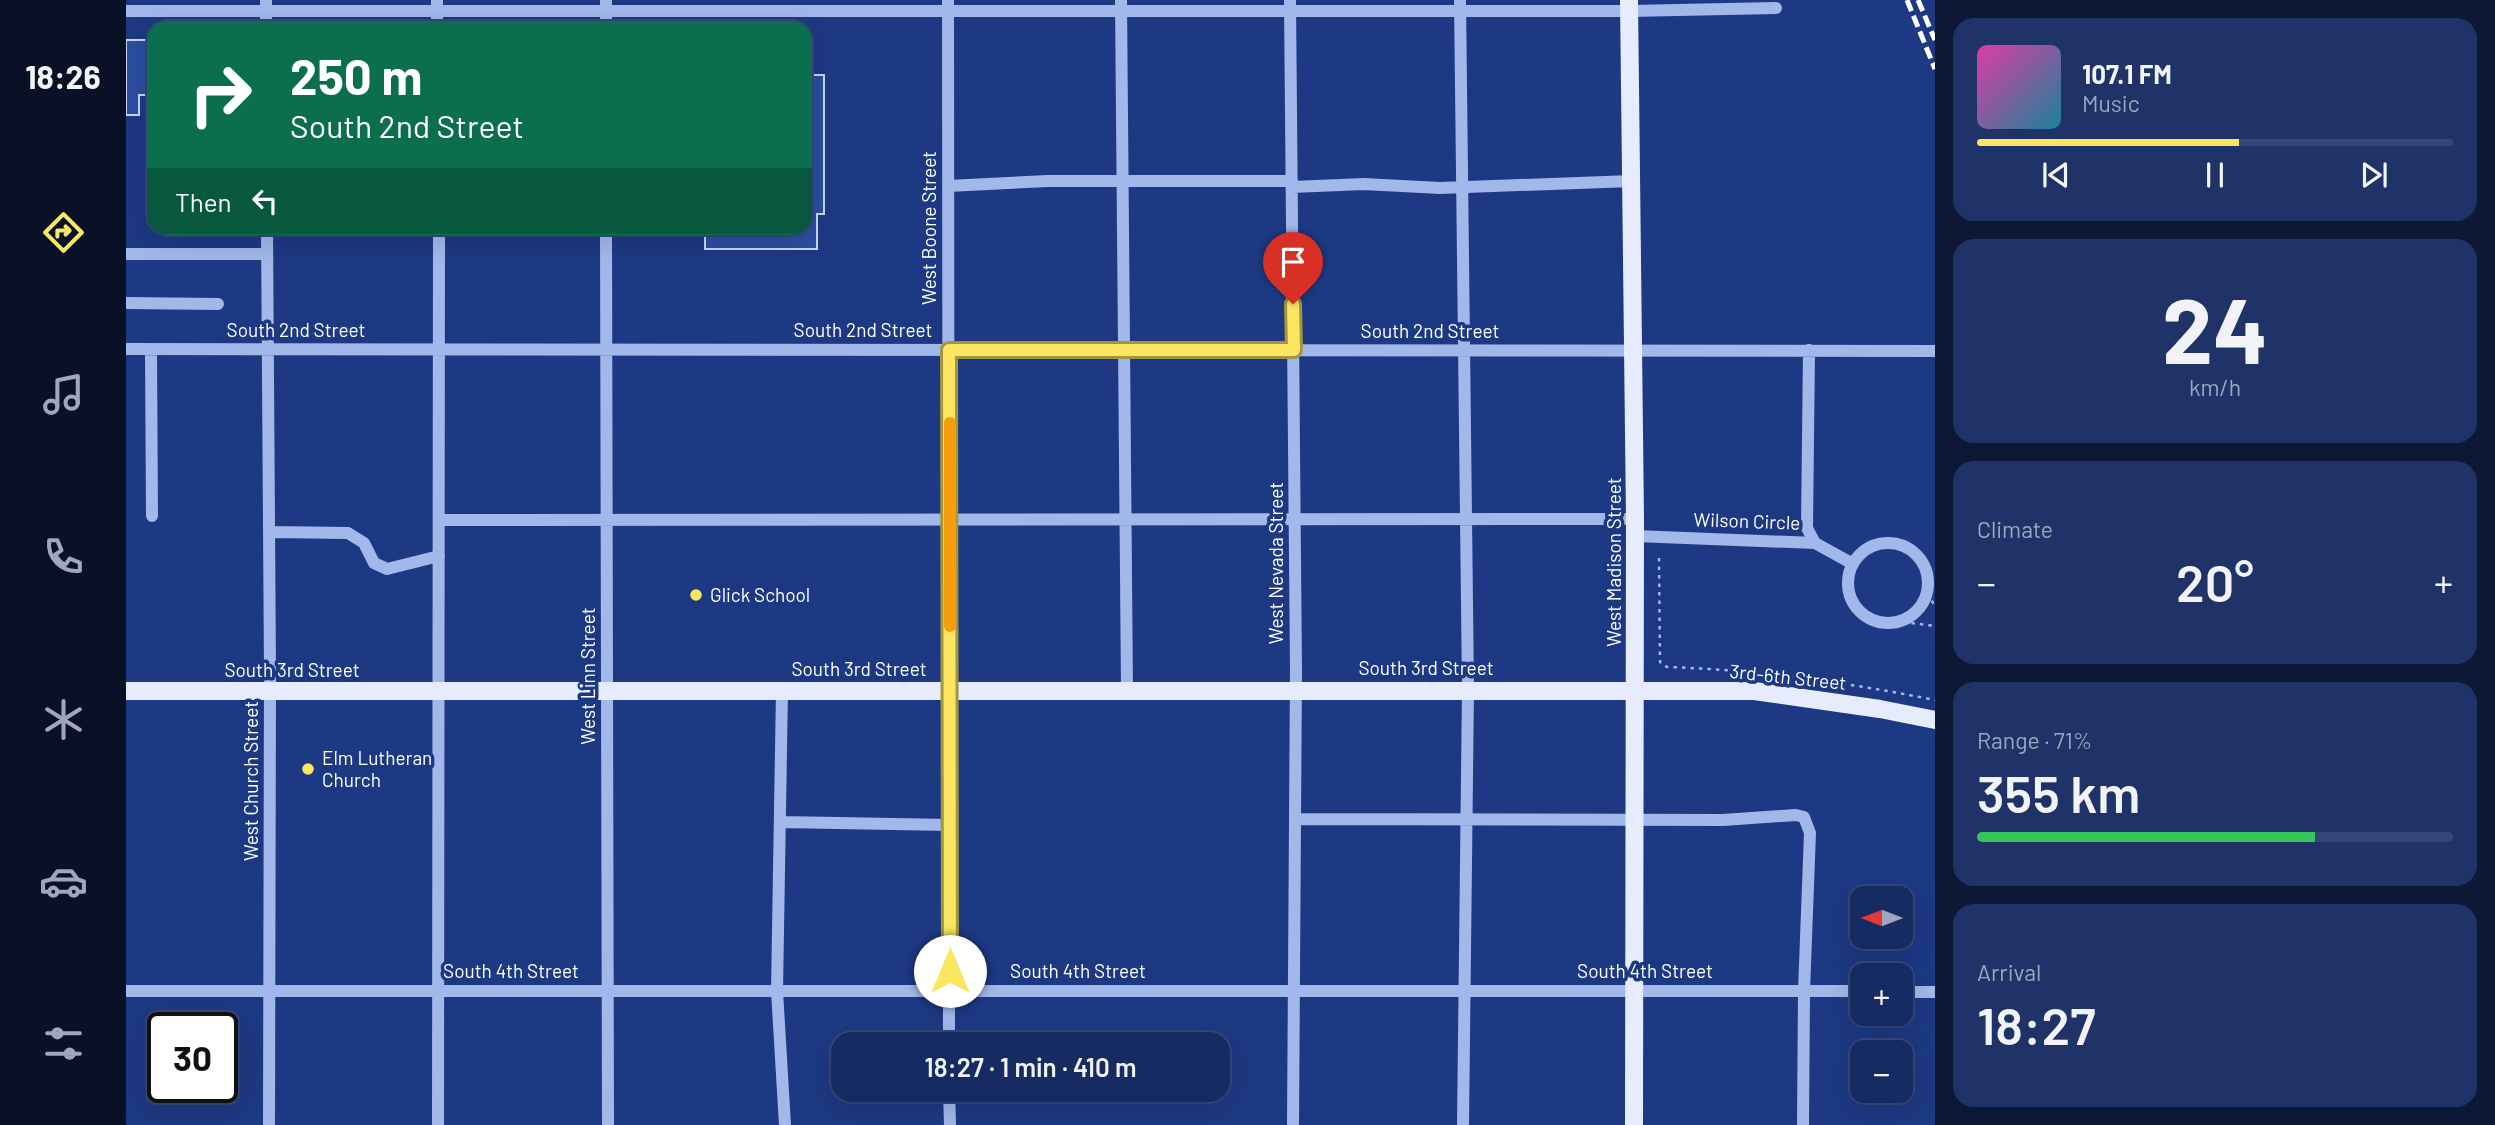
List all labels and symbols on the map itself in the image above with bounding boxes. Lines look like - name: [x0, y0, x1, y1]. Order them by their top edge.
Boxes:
- street label: West Boone Street: [917, 151, 940, 305]
- pin: [1263, 232, 1323, 304]
- street label: South 2nd Street: [227, 318, 365, 341]
- street label: South 2nd Street: [794, 318, 932, 341]
- street label: South 2nd Street: [1361, 319, 1499, 342]
- street label: West Madison Street: [1602, 477, 1625, 647]
- street label: West Nevada Street: [1264, 482, 1287, 644]
- street label: Wilson Circle: [1693, 507, 1801, 534]
- place label: Glick School: [710, 583, 810, 606]
- marker: Glick School: [688, 587, 704, 603]
- street label: West Linn Street: [576, 607, 599, 745]
- street label: South 3rd Street: [1358, 656, 1494, 679]
- street label: South 3rd Street: [791, 657, 927, 680]
- street label: South 3rd Street: [224, 658, 360, 681]
- street label: 3rd-6th Street: [1729, 659, 1847, 694]
- street label: West Church Street: [239, 701, 262, 861]
- place label: Elm Lutheran Church: [322, 746, 432, 791]
- marker: Elm Lutheran Church: [300, 761, 316, 777]
- north arrow: [1850, 886, 1913, 948]
- position arrow: [913, 934, 987, 1008]
- street label: South 4th Street: [443, 959, 579, 982]
- street label: South 4th Street: [1010, 959, 1146, 982]
- street label: South 4th Street: [1577, 959, 1713, 982]
- speed limit sign: 30: [147, 1012, 238, 1103]

